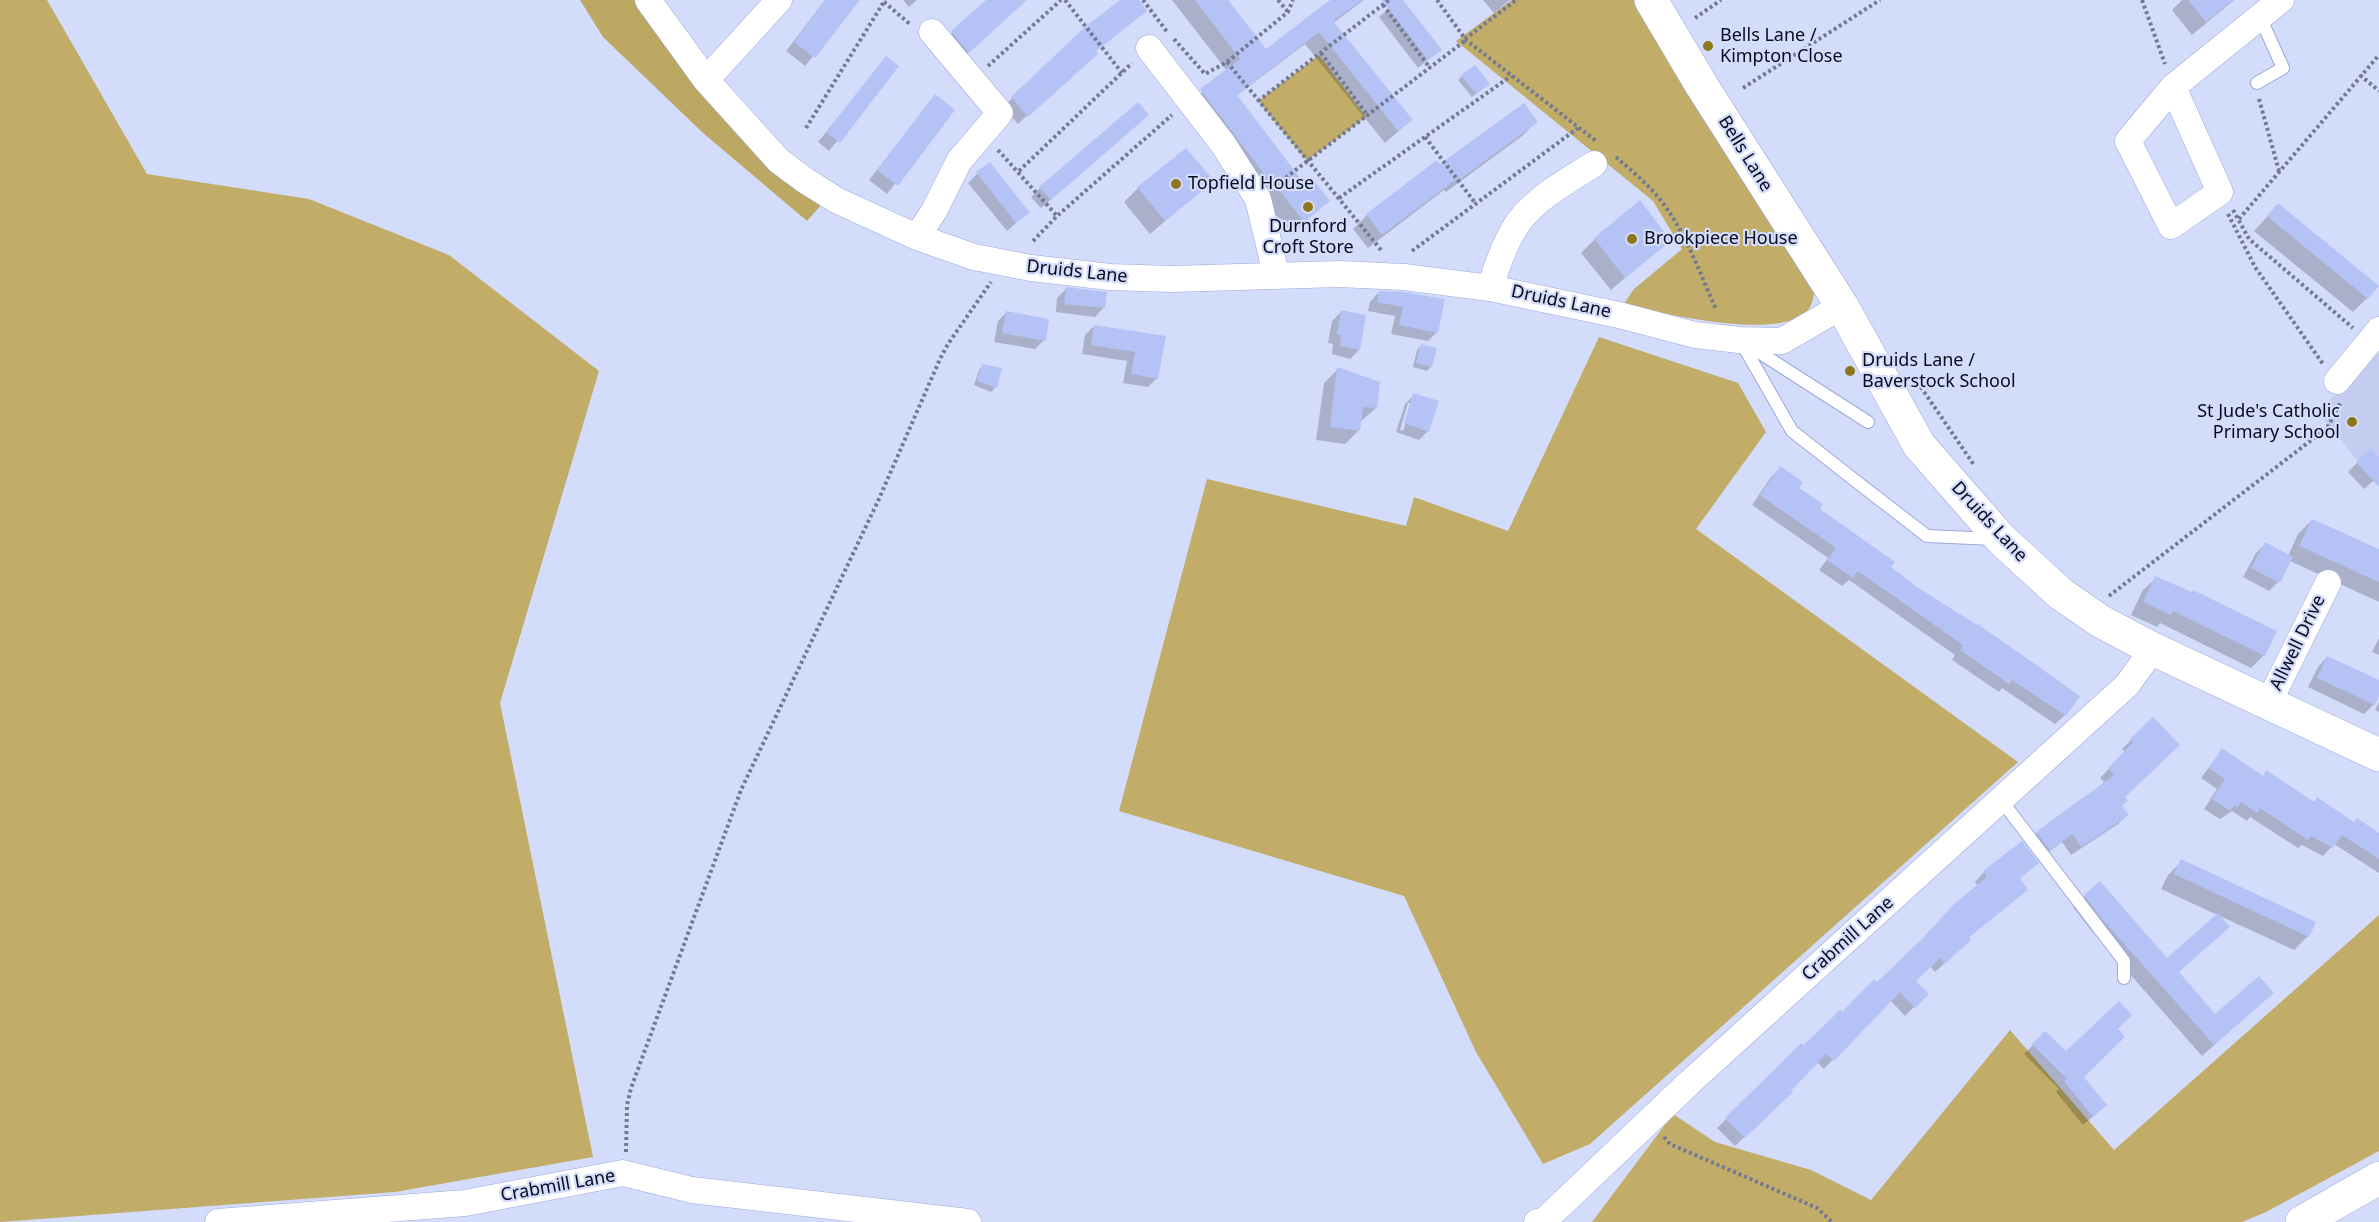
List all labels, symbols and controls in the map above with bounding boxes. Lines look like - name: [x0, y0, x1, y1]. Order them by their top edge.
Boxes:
- place label: Bells Lane / Kimpton Close: [1720, 25, 1843, 68]
- marker: Bells Lane / Kimpton Close: [1701, 39, 1715, 53]
- street label: Bells Lane: [1713, 112, 1777, 196]
- place label: Topfield House: [1188, 173, 1314, 195]
- marker: Topfield House: [1169, 177, 1183, 191]
- marker: Durnford Croft Store: [1301, 200, 1315, 214]
- place label: Durnford Croft Store: [1262, 216, 1354, 258]
- place label: Brookpiece House: [1644, 228, 1798, 250]
- marker: Brookpiece House: [1625, 232, 1639, 246]
- street label: Druids Lane: [1025, 256, 1129, 288]
- street label: Druids Lane: [1509, 281, 1613, 323]
- place label: Druids Lane / Baverstock School: [1862, 350, 2016, 392]
- marker: Druids Lane / Baverstock School: [1843, 364, 1857, 378]
- place label: St Jude's Catholic Primary School: [2197, 401, 2340, 444]
- marker: St Jude's Catholic Primary School: [2345, 415, 2359, 429]
- street label: Druids Lane: [1946, 478, 2032, 566]
- street label: Allwell Drive: [2266, 592, 2330, 694]
- street label: Crabmill Lane: [1798, 892, 1898, 986]
- street label: Crabmill Lane: [499, 1165, 617, 1207]

